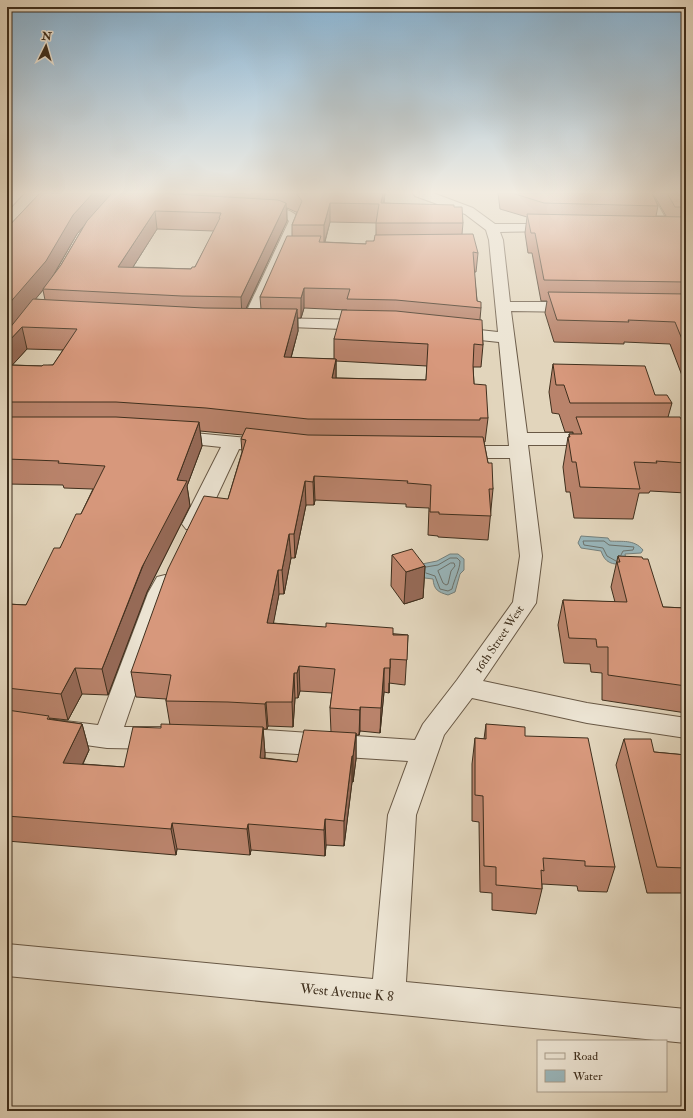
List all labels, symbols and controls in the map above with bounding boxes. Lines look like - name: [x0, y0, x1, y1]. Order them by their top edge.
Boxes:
- north arrow: [26, 26, 66, 66]
- text: N: [40, 30, 53, 44]
- street label: 16th Street West: [471, 602, 528, 676]
- street label: West Avenue K 8: [298, 980, 395, 1005]
- legend: [537, 1040, 667, 1092]
- text: Road: [573, 1049, 598, 1064]
- text: Water: [572, 1069, 603, 1084]

